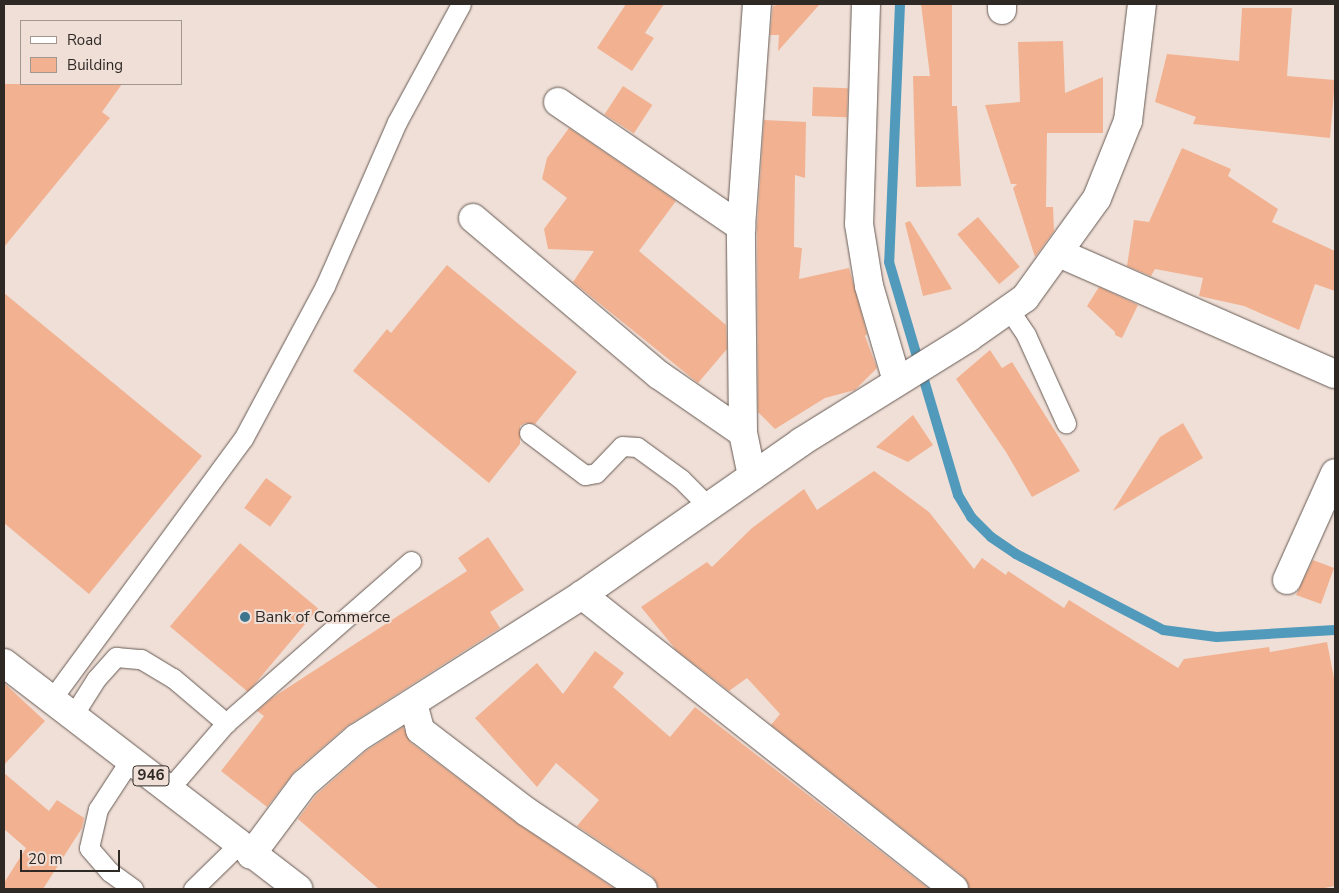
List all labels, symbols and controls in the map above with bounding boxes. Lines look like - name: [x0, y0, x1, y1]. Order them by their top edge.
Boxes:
- legend: [20, 20, 182, 85]
- text: Road: [67, 30, 102, 50]
- text: Building: [67, 55, 123, 75]
- place label: Bank of Commerce: [255, 607, 390, 627]
- marker: Bank of Commerce: [239, 611, 251, 623]
- road number: 946: [132, 764, 170, 788]
- scale bar: [22, 840, 122, 872]
- text: 20 m: [28, 849, 63, 869]

